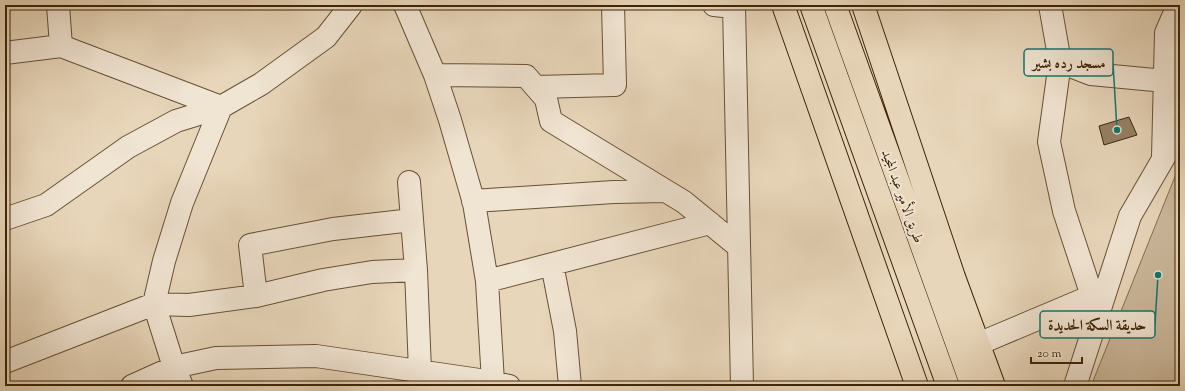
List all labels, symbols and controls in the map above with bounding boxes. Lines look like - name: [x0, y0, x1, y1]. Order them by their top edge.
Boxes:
- callout: مسجد رده بشير: [1024, 49, 1113, 76]
- text: مسجد رده بشير: [1031, 54, 1106, 75]
- street label: طريق الأمير عبد المجيد: [875, 146, 929, 246]
- callout: حديقة السكة الحديدة: [1040, 311, 1155, 338]
- text: حديقة السكة الحديدة: [1048, 316, 1146, 337]
- scale bar: [1031, 339, 1082, 365]
- text: 20 m: [1037, 345, 1062, 363]

